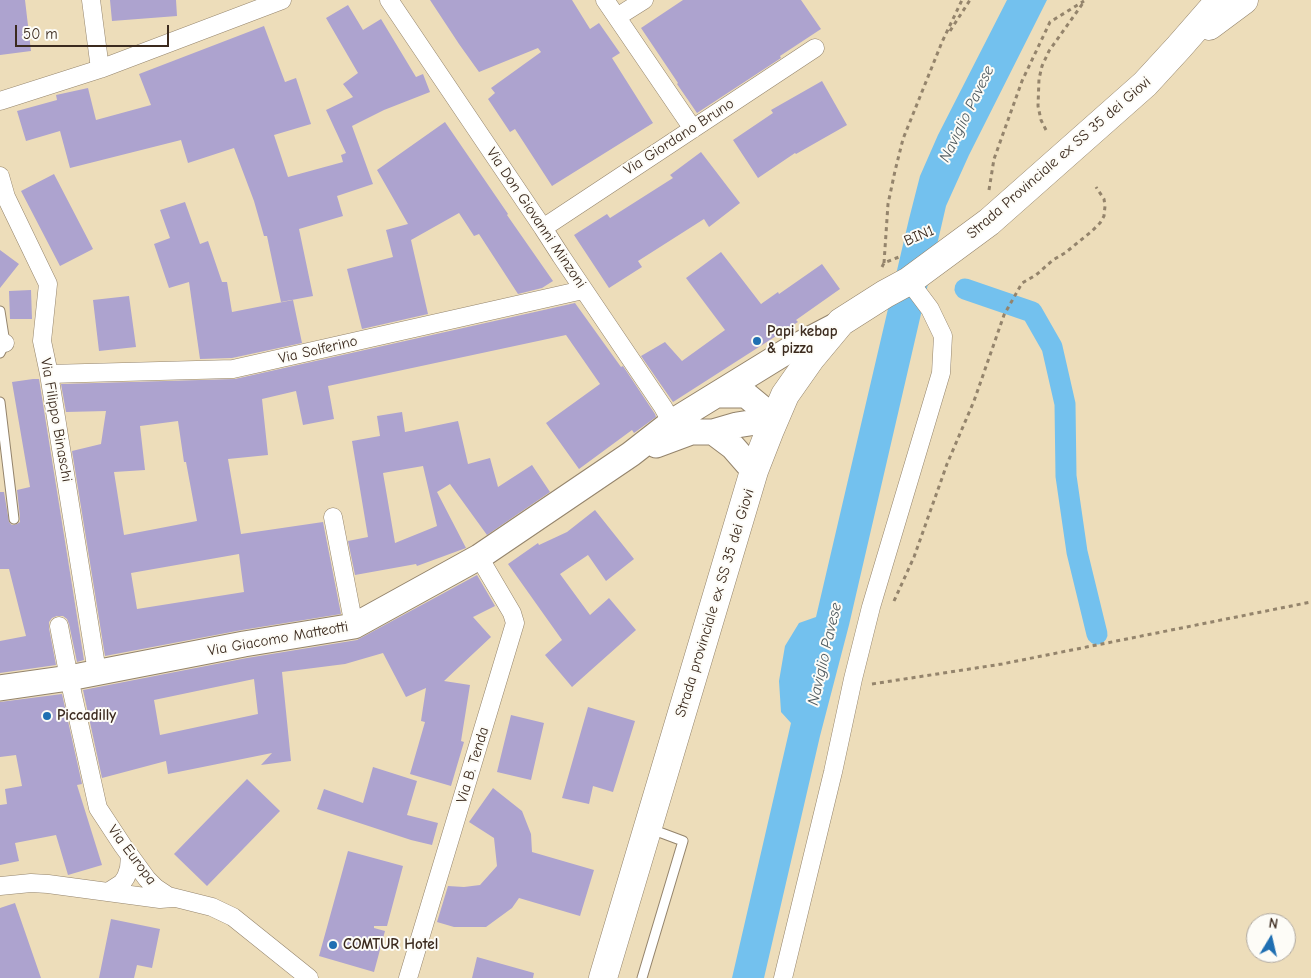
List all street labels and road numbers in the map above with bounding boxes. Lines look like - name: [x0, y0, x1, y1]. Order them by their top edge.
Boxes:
- street label: Strada Provinciale ex SS 35 dei Giovi: [963, 73, 1155, 243]
- street label: Via Giordano Bruno: [620, 95, 738, 179]
- street label: Via Don Giovanni Minzoni: [482, 144, 590, 292]
- street label: BIN1: [901, 222, 937, 250]
- street label: Via Solferino: [277, 332, 359, 368]
- street label: Via Filippo Binaschi: [36, 357, 76, 483]
- street label: Strada provinciale ex SS 35 dei Giovi: [672, 487, 758, 719]
- street label: Via Giacomo Matteotti: [206, 618, 350, 660]
- street label: Via B. Tenda: [453, 725, 493, 805]
- street label: Via Europa: [104, 822, 160, 888]

